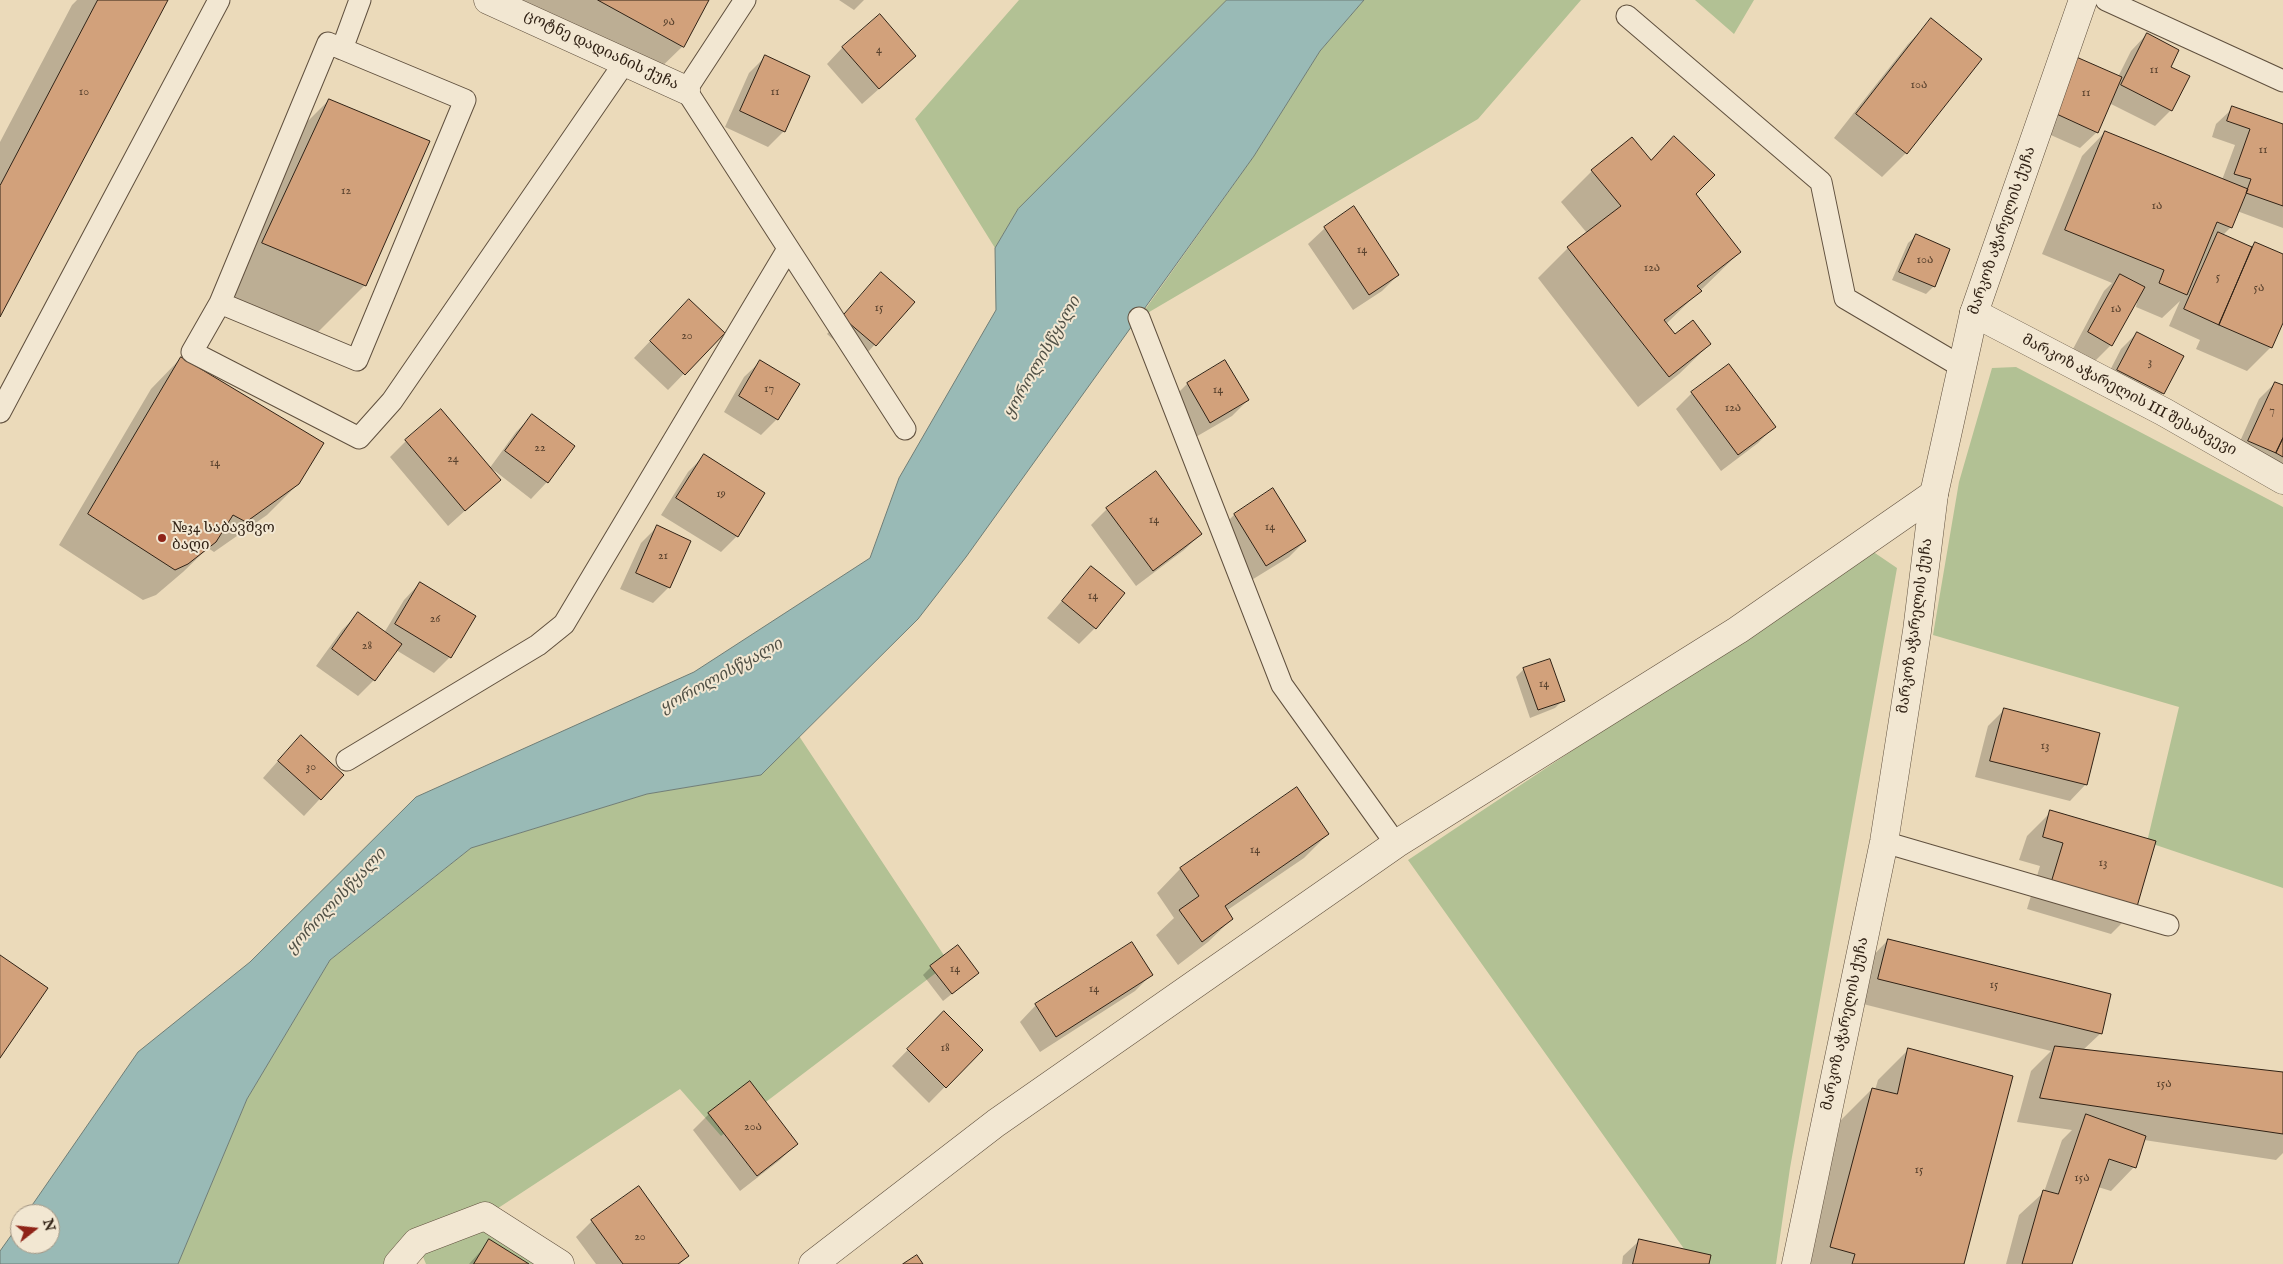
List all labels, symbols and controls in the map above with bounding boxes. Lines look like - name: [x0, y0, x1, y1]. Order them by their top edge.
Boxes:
- street label: ცოტნე დადიანის ქუჩა: [521, 7, 681, 95]
- house number: 9ა: [663, 16, 675, 30]
- house number: 4: [876, 44, 882, 58]
- house number: 11: [2150, 64, 2158, 78]
- house number: 10ა: [1911, 79, 1927, 93]
- house number: 10: [79, 86, 89, 100]
- house number: 11: [771, 86, 779, 100]
- house number: 11: [2082, 87, 2090, 101]
- street label: მარკოზ აჭარელის ქუჩა: [1966, 144, 2040, 318]
- house number: 11: [2259, 144, 2267, 158]
- house number: 12: [341, 185, 351, 199]
- house number: 1ა: [2152, 200, 2162, 214]
- house number: 14: [1357, 244, 1367, 258]
- house number: 10ა: [1917, 254, 1933, 268]
- house number: 12ა: [1644, 262, 1660, 276]
- house number: 5: [2216, 271, 2220, 285]
- house number: 5ა: [2254, 282, 2264, 296]
- water label: ყოროლისწყალი: [1000, 294, 1086, 422]
- house number: 15: [875, 302, 883, 316]
- house number: 1ა: [2111, 303, 2121, 317]
- house number: 20: [681, 330, 693, 344]
- street label: მარკოზ აჭარელის III შესახვევი: [2019, 332, 2239, 460]
- house number: 3: [2148, 356, 2152, 370]
- house number: 17: [764, 383, 774, 397]
- house number: 14: [1213, 384, 1223, 398]
- house number: 12ა: [1725, 402, 1741, 416]
- house number: 7: [2269, 405, 2275, 419]
- house number: 22: [534, 442, 546, 456]
- house number: 24: [447, 453, 459, 467]
- house number: 14: [210, 457, 220, 471]
- house number: 19: [716, 488, 726, 502]
- house number: 14: [1149, 514, 1159, 528]
- place label: №34 საბავშვო ბაღი: [172, 520, 275, 555]
- house number: 14: [1265, 521, 1275, 535]
- marker: №34 საბავშვო ბაღი: [156, 532, 168, 544]
- street label: მარკოზ აჭარელის ქუჩა: [1895, 537, 1937, 715]
- house number: 21: [658, 550, 668, 564]
- house number: 14: [1088, 590, 1098, 604]
- house number: 26: [430, 613, 440, 627]
- water label: ყოროლისწყალი: [657, 635, 787, 719]
- house number: 28: [362, 640, 372, 654]
- house number: 14: [1539, 678, 1549, 692]
- house number: 13: [2041, 740, 2049, 754]
- house number: 30: [306, 761, 316, 775]
- house number: 14: [1250, 844, 1260, 858]
- water label: ყოროლისწყალი: [283, 845, 391, 959]
- house number: 13: [2099, 857, 2107, 871]
- street label: მარკოზ აჭარელის ქუჩა: [1819, 936, 1873, 1112]
- house number: 14: [950, 963, 960, 977]
- house number: 15: [1990, 979, 1998, 993]
- house number: 14: [1089, 983, 1099, 997]
- house number: 18: [940, 1042, 950, 1056]
- house number: 15ა: [2156, 1078, 2172, 1092]
- house number: 20ა: [744, 1121, 762, 1135]
- house number: 15: [1915, 1164, 1923, 1178]
- house number: 15ა: [2074, 1172, 2090, 1186]
- north arrow: [10, 1204, 60, 1254]
- text: N: [38, 1217, 59, 1233]
- house number: 20: [634, 1231, 646, 1245]

